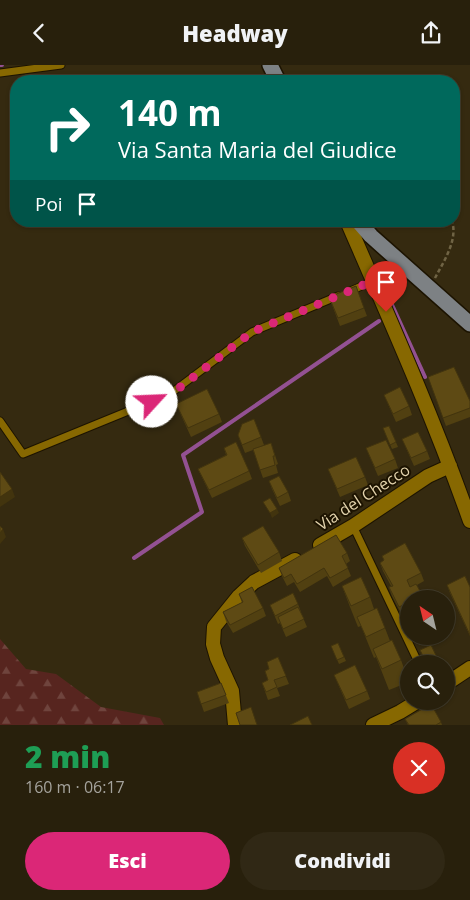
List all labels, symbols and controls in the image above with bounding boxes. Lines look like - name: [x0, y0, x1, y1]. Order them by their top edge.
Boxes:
- text: Headway: [182, 18, 288, 48]
- icon: back: [25, 19, 53, 47]
- icon: share: [417, 19, 445, 47]
- text: 140 m: [118, 89, 222, 136]
- icon: right: [35, 95, 100, 160]
- text: Via Santa Maria del Giudice: [118, 134, 397, 164]
- icon: arrive: [73, 190, 101, 218]
- text: Poi: [35, 191, 63, 217]
- pin: [365, 261, 407, 312]
- icon: arrive: [372, 268, 400, 296]
- position arrow: [125, 375, 177, 427]
- street label: Via del Checco: [312, 459, 414, 535]
- north arrow: [400, 590, 455, 645]
- map controls: [400, 590, 455, 710]
- button: search: [400, 655, 455, 710]
- text: 2 min: [25, 736, 110, 777]
- button: close: [393, 742, 445, 794]
- text: 160 m · 06:17: [25, 776, 125, 798]
- button: Esci: [25, 832, 230, 890]
- button: Condividi: [240, 832, 445, 890]

